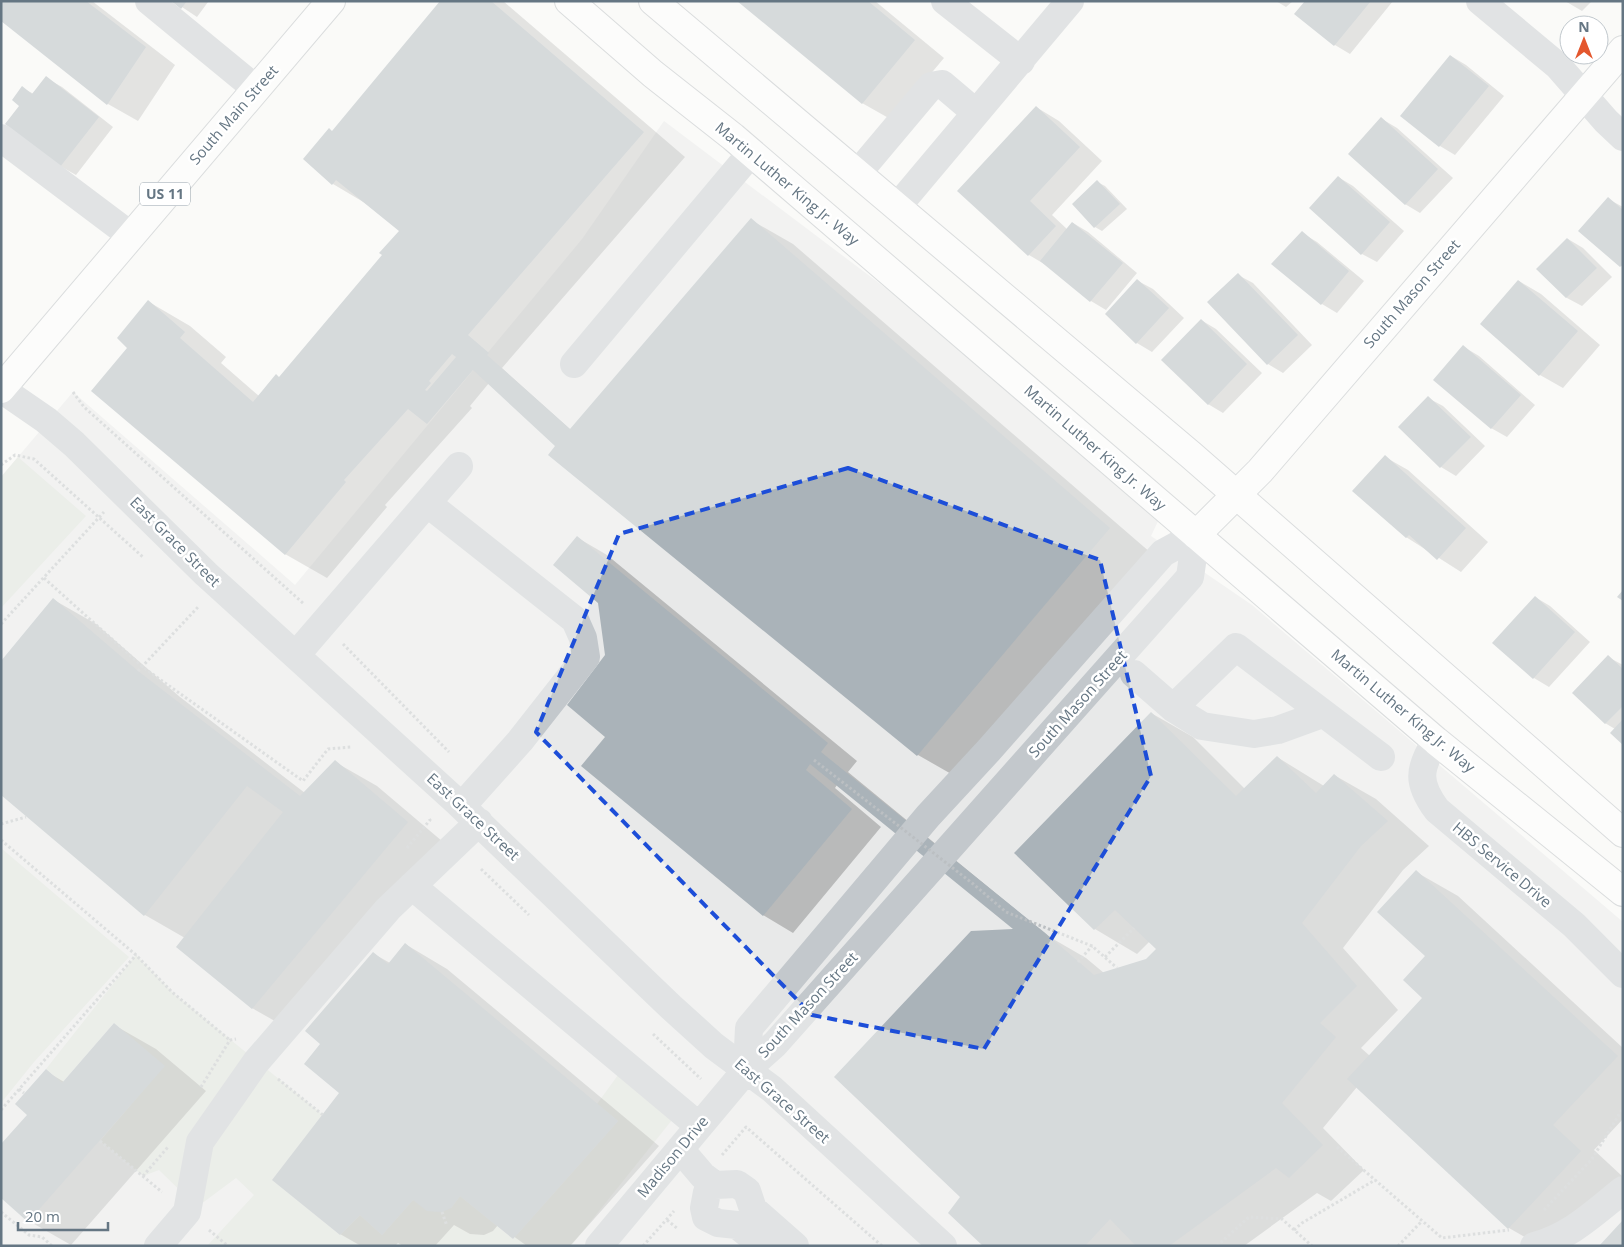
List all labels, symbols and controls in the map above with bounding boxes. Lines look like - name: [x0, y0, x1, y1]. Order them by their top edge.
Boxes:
- north arrow: [1559, 15, 1609, 65]
- text: N: [1578, 17, 1590, 36]
- street label: South Main Street: [185, 60, 282, 168]
- street label: Martin Luther King Jr. Way: [711, 117, 864, 250]
- road number: US 11: [140, 182, 190, 205]
- street label: South Mason Street: [1358, 235, 1464, 352]
- street label: Martin Luther King Jr. Way: [1020, 380, 1171, 515]
- street label: East Grace Street: [126, 492, 225, 591]
- street label: Martin Luther King Jr. Way: [1327, 644, 1480, 777]
- street label: South Mason Street: [1024, 645, 1131, 761]
- street label: East Grace Street: [423, 768, 524, 864]
- street label: HBS Service Drive: [1449, 817, 1556, 911]
- street label: South Mason Street: [753, 947, 862, 1062]
- street label: East Grace Street: [731, 1053, 834, 1147]
- street label: Madison Drive: [632, 1111, 712, 1201]
- scale bar: [18, 1200, 108, 1232]
- text: 20 m: [25, 1206, 60, 1226]

